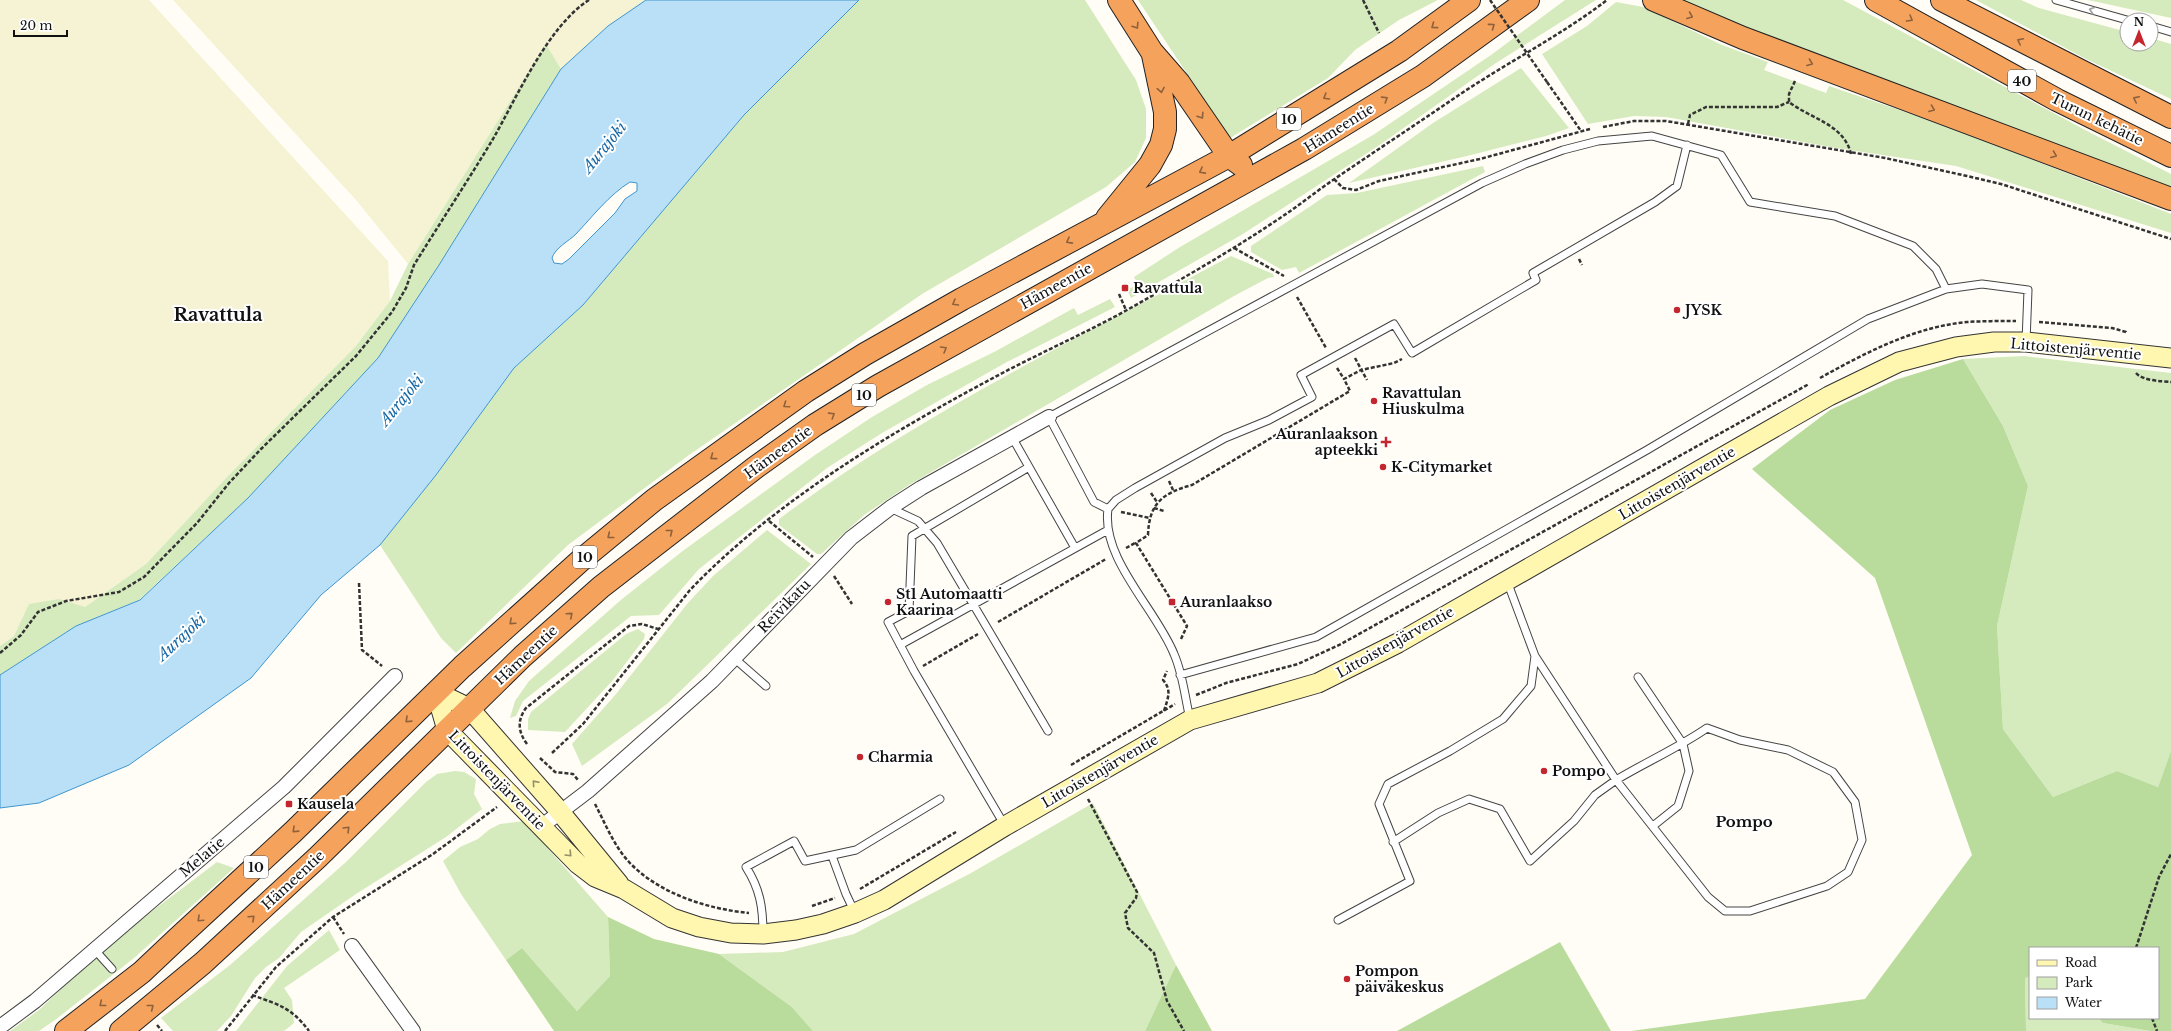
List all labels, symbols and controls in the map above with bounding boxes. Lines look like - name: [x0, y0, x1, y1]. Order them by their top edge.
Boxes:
- one-way arrow: [2088, 6, 2095, 15]
- one-way arrow: [1686, 11, 1693, 19]
- scale bar: [14, 12, 67, 38]
- north arrow: [2119, 12, 2159, 52]
- one-way arrow: [1906, 15, 1913, 22]
- text: N: [2134, 15, 2145, 29]
- text: 20 m: [20, 18, 52, 33]
- one-way arrow: [1432, 21, 1439, 28]
- one-way arrow: [1131, 22, 1138, 29]
- one-way arrow: [1488, 24, 1495, 31]
- one-way arrow: [2017, 38, 2024, 45]
- one-way arrow: [1807, 59, 1814, 67]
- road number: 40: [2008, 70, 2036, 92]
- one-way arrow: [1156, 87, 1165, 93]
- street label: Turun kehätie: [2048, 89, 2146, 149]
- one-way arrow: [1323, 93, 1330, 100]
- one-way arrow: [2133, 96, 2140, 104]
- one-way arrow: [1381, 97, 1388, 104]
- street label: Hämeentie: [1301, 99, 1377, 157]
- one-way arrow: [1929, 104, 1936, 113]
- road number: 10: [1277, 108, 1301, 130]
- one-way arrow: [1196, 112, 1203, 119]
- water label: Aurajoki: [576, 117, 631, 178]
- one-way arrow: [2050, 150, 2057, 158]
- one-way arrow: [1199, 166, 1206, 173]
- one-way arrow: [1066, 236, 1074, 244]
- street label: Hämeentie: [1017, 259, 1095, 313]
- place label: Ravattula: [1133, 279, 1202, 297]
- marker: Ravattula: [1120, 283, 1130, 293]
- one-way arrow: [952, 298, 959, 305]
- place label: JYSK: [1682, 301, 1722, 319]
- district label: Ravattula: [173, 304, 263, 326]
- marker: JYSK: [1672, 305, 1682, 315]
- street label: Littoistenjärventie: [2010, 334, 2142, 364]
- one-way arrow: [940, 346, 947, 353]
- water label: Aurajoki: [373, 370, 428, 431]
- road number: 10: [852, 384, 876, 406]
- place label: Ravattulan Hiuskulma: [1382, 384, 1464, 418]
- marker: Ravattulan Hiuskulma: [1369, 396, 1379, 406]
- one-way arrow: [783, 400, 790, 407]
- one-way arrow: [828, 412, 835, 419]
- street label: Hämeentie: [741, 421, 815, 483]
- place label: Auranlaakson apteekki: [1275, 425, 1378, 459]
- marker: Auranlaakson apteekki: [1381, 437, 1391, 447]
- street label: Littoistenjärventie: [1616, 442, 1738, 524]
- one-way arrow: [710, 452, 717, 459]
- place label: K-Citymarket: [1391, 458, 1493, 476]
- marker: K-Citymarket: [1378, 462, 1388, 472]
- one-way arrow: [666, 530, 673, 537]
- one-way arrow: [607, 532, 614, 539]
- road number: 10: [573, 546, 597, 568]
- street label: Reivikatu: [754, 575, 815, 637]
- place label: St1 Automaatti Kaarina: [896, 585, 1003, 619]
- place label: Auranlaakso: [1179, 593, 1272, 611]
- marker: St1 Automaatti Kaarina: [883, 597, 893, 607]
- marker: Auranlaakso: [1167, 597, 1177, 607]
- street label: Littoistenjärventie: [1333, 602, 1457, 682]
- water label: Aurajoki: [151, 609, 210, 666]
- one-way arrow: [565, 612, 572, 619]
- one-way arrow: [509, 618, 517, 625]
- street label: Hämeentie: [491, 621, 561, 689]
- one-way arrow: [405, 715, 413, 723]
- street label: Littoistenjärventie: [445, 726, 549, 834]
- street label: Littoistenjärventie: [1039, 730, 1161, 812]
- place label: Charmia: [868, 748, 933, 766]
- marker: Charmia: [855, 752, 865, 762]
- place label: Pompo: [1552, 762, 1605, 780]
- marker: Pompo: [1539, 766, 1549, 776]
- one-way arrow: [533, 781, 540, 788]
- place label: Kausela: [297, 795, 354, 813]
- marker: Kausela: [284, 799, 294, 809]
- district label: Pompo: [1715, 812, 1773, 831]
- one-way arrow: [292, 825, 300, 833]
- one-way arrow: [342, 826, 350, 834]
- street label: Melatie: [176, 833, 228, 881]
- street label: Hämeentie: [258, 846, 328, 914]
- one-way arrow: [564, 849, 572, 857]
- road number: 10: [244, 856, 268, 878]
- one-way arrow: [197, 914, 205, 921]
- one-way arrow: [247, 915, 255, 922]
- legend: [2029, 947, 2159, 1019]
- text: Road: [2065, 955, 2097, 970]
- place label: Pompon päiväkeskus: [1355, 962, 1444, 996]
- marker: Pompon päiväkeskus: [1342, 974, 1352, 984]
- text: Park: [2065, 975, 2093, 990]
- text: Water: [2064, 995, 2102, 1010]
- one-way arrow: [99, 999, 106, 1006]
- one-way arrow: [147, 1004, 154, 1011]

